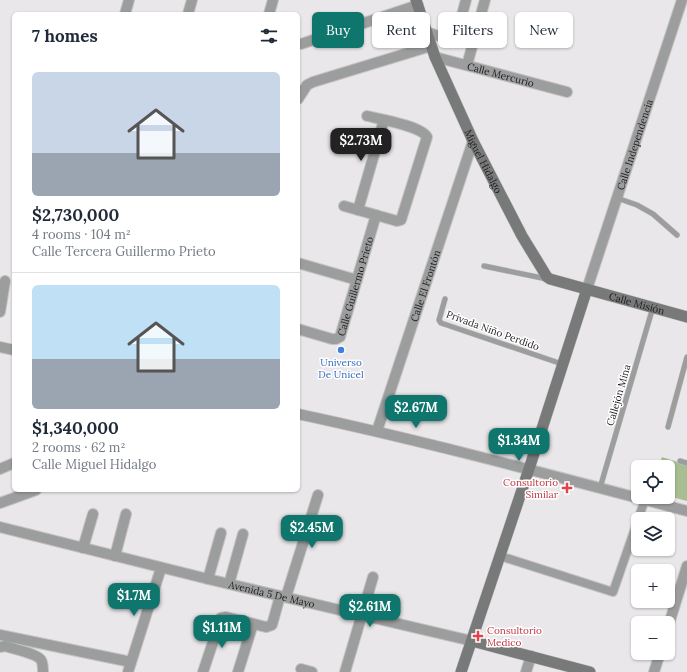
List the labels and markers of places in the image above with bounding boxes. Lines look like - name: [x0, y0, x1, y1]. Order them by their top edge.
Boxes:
- pin: $2.73M: [328, 128, 394, 162]
- marker: Universo De Unicel: [336, 345, 346, 355]
- place label: Universo De Unicel: [318, 356, 364, 381]
- pin: $2.67M: [383, 395, 449, 429]
- pin: $1.34M: [486, 428, 552, 462]
- place label: Consultorio Similar: [503, 476, 559, 501]
- marker: Consultorio Similar: [561, 482, 573, 494]
- pin: $2.45M: [279, 515, 345, 549]
- pin: $1.7M: [106, 583, 162, 617]
- pin: $2.61M: [337, 594, 403, 628]
- pin: $1.11M: [189, 615, 255, 649]
- place label: Consultorio Medico: [487, 624, 542, 649]
- marker: Consultorio Medico: [472, 630, 484, 642]

